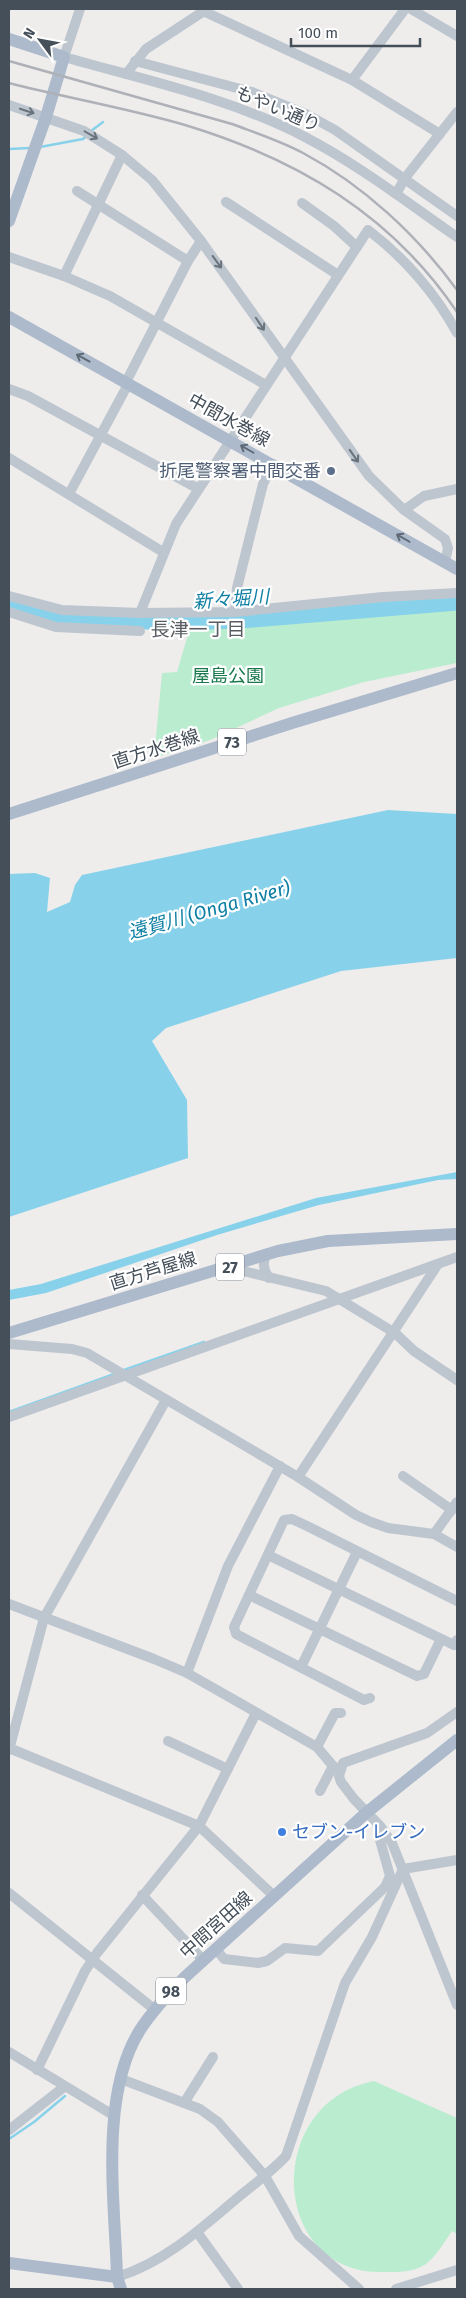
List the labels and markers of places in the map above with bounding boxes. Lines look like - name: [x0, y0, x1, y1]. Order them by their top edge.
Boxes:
- place label: 折尾警察署中間交番: [159, 460, 321, 482]
- marker: 折尾警察署中間交番: [325, 465, 337, 477]
- place label: セブン-イレブン: [292, 1821, 425, 1843]
- marker: セブン-イレブン: [276, 1826, 288, 1838]

